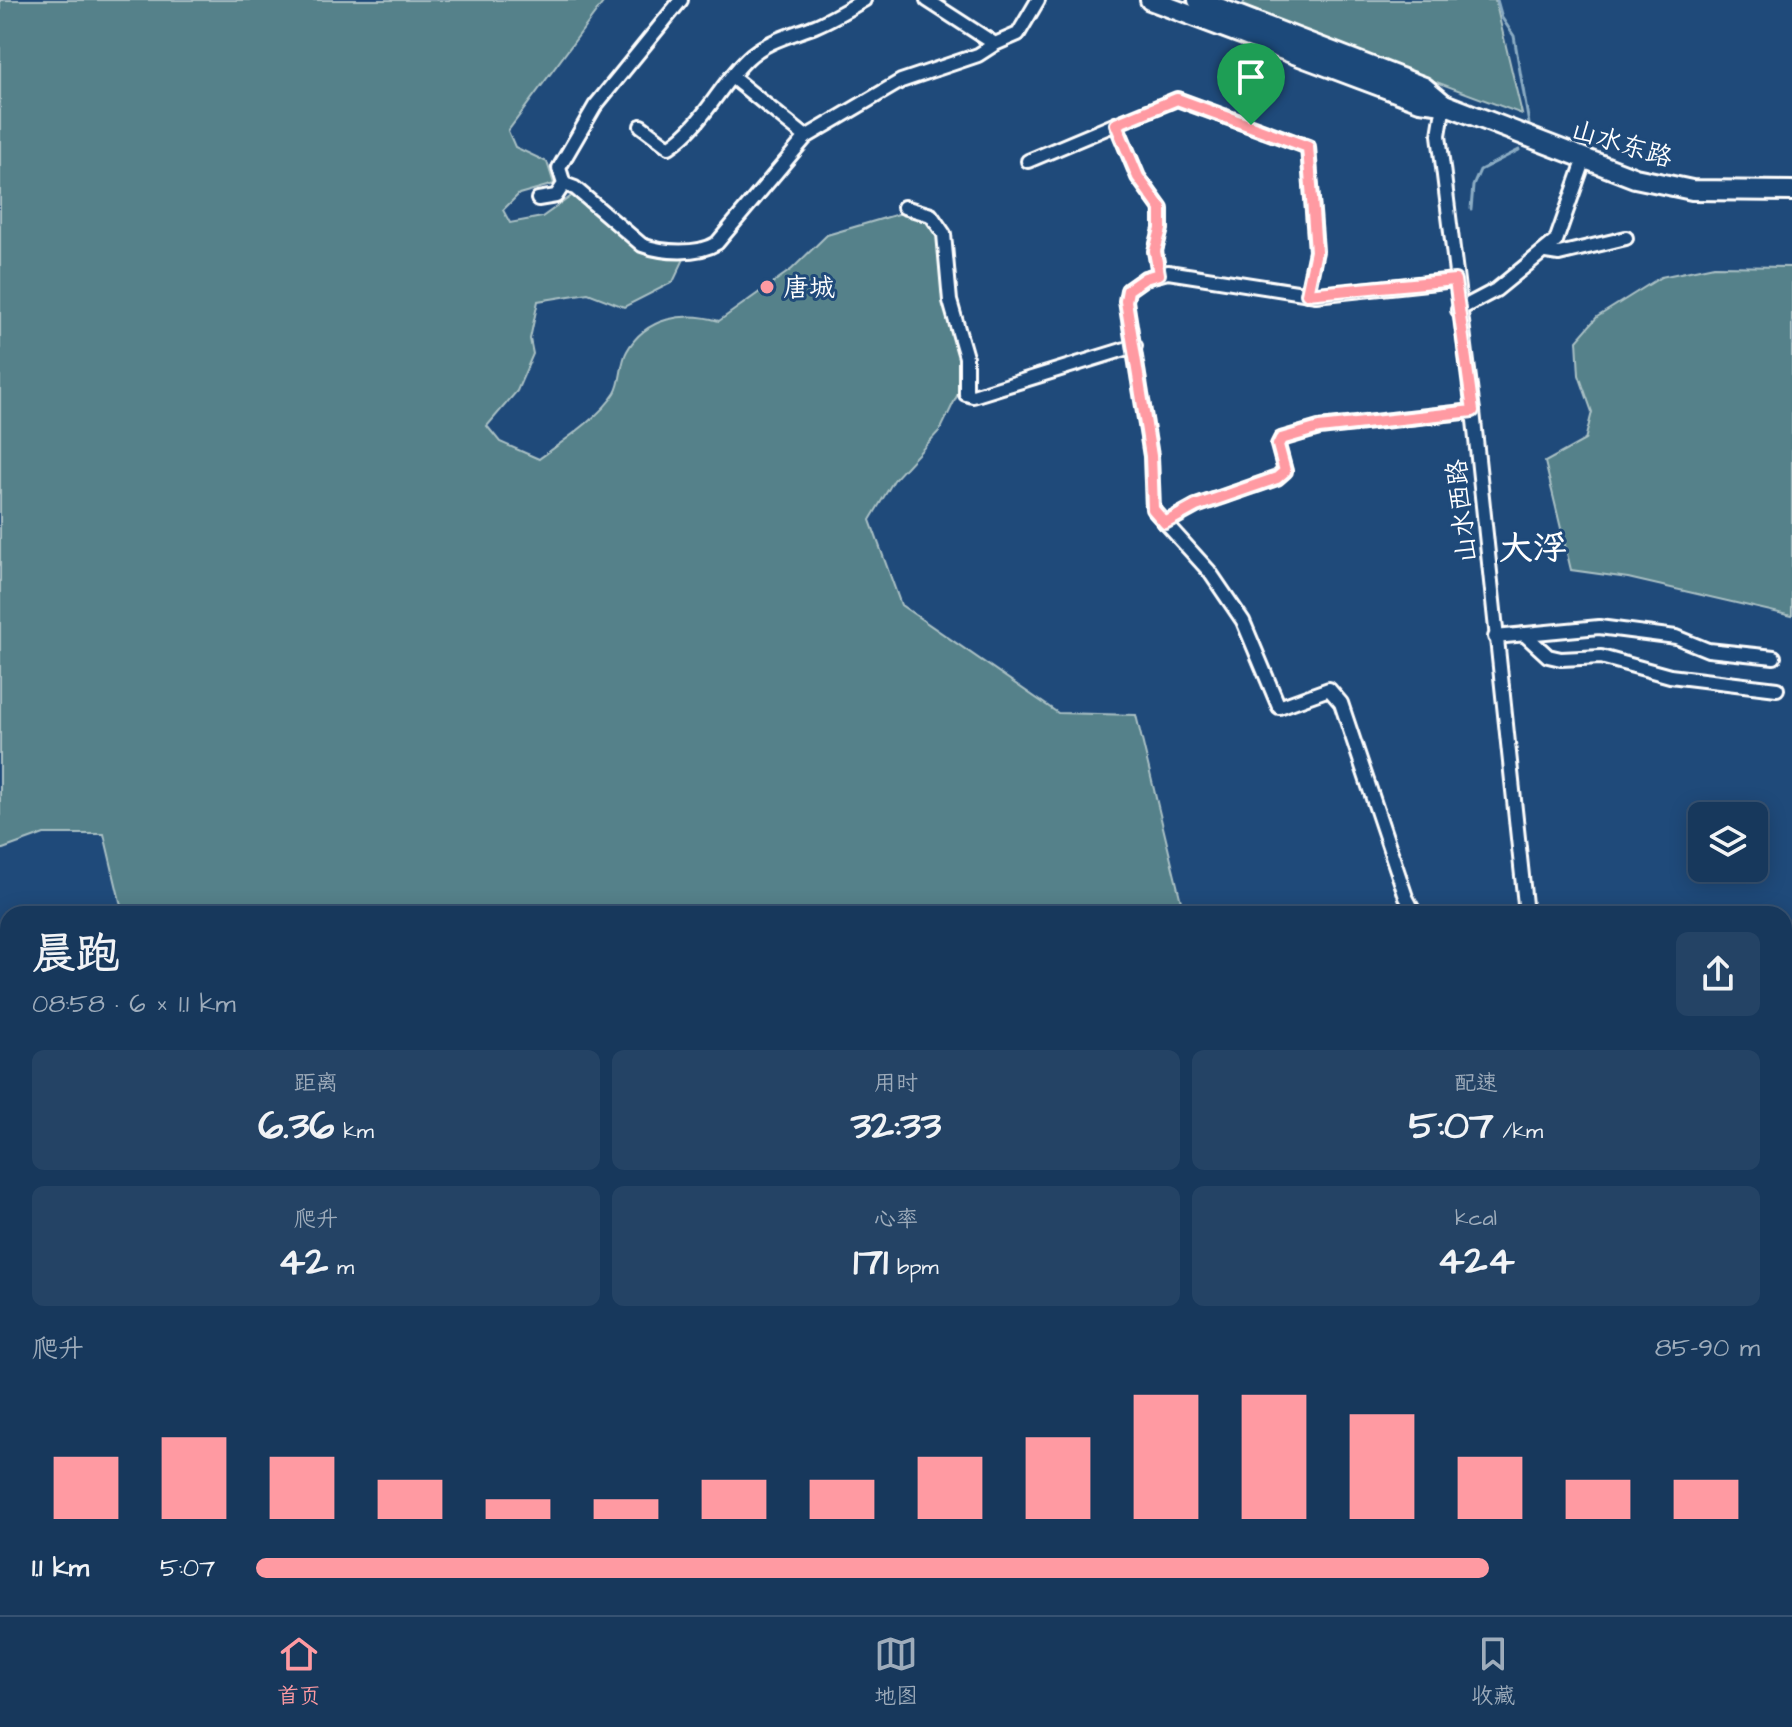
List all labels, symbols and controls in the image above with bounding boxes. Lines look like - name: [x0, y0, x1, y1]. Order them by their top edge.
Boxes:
- pin: [1217, 43, 1285, 125]
- icon: arrive: [1229, 55, 1273, 99]
- street label: 山水东路: [1567, 112, 1677, 176]
- place label: 唐城: [783, 270, 835, 306]
- marker: 唐城: [758, 278, 776, 296]
- street label: 山水西路: [1439, 457, 1485, 564]
- district label: 大浮: [1499, 525, 1567, 573]
- map controls: [1688, 802, 1768, 882]
- button: layers: [1688, 802, 1768, 882]
- text: 晨跑: [32, 925, 120, 986]
- button: share: [1676, 932, 1760, 1016]
- text: 08:58 · 6 × 1.1 km: [32, 986, 236, 1022]
- text: 距离: [294, 1068, 338, 1099]
- text: 用时: [874, 1068, 918, 1099]
- text: 配速: [1454, 1068, 1498, 1099]
- text: 6.36: [258, 1099, 334, 1154]
- text: 32:33: [851, 1099, 941, 1154]
- text: 5:07: [1409, 1099, 1494, 1154]
- text: km: [334, 1116, 374, 1147]
- text: /km: [1494, 1116, 1543, 1147]
- text: kcal: [1455, 1203, 1497, 1234]
- text: 爬升: [294, 1204, 338, 1235]
- text: 心率: [874, 1204, 918, 1235]
- text: 424: [1437, 1234, 1515, 1289]
- text: 42: [278, 1235, 328, 1290]
- text: 171: [853, 1235, 888, 1290]
- text: m: [328, 1252, 354, 1283]
- text: bpm: [888, 1252, 939, 1283]
- text: 85–90 m: [1655, 1330, 1760, 1366]
- text: 爬升: [32, 1331, 84, 1367]
- text: 1.1 km: [32, 1550, 89, 1586]
- text: 5:07: [160, 1550, 215, 1586]
- tab: 首页: [277, 1632, 321, 1712]
- tab: 地图: [874, 1632, 918, 1712]
- tab: 收藏: [1471, 1632, 1515, 1712]

